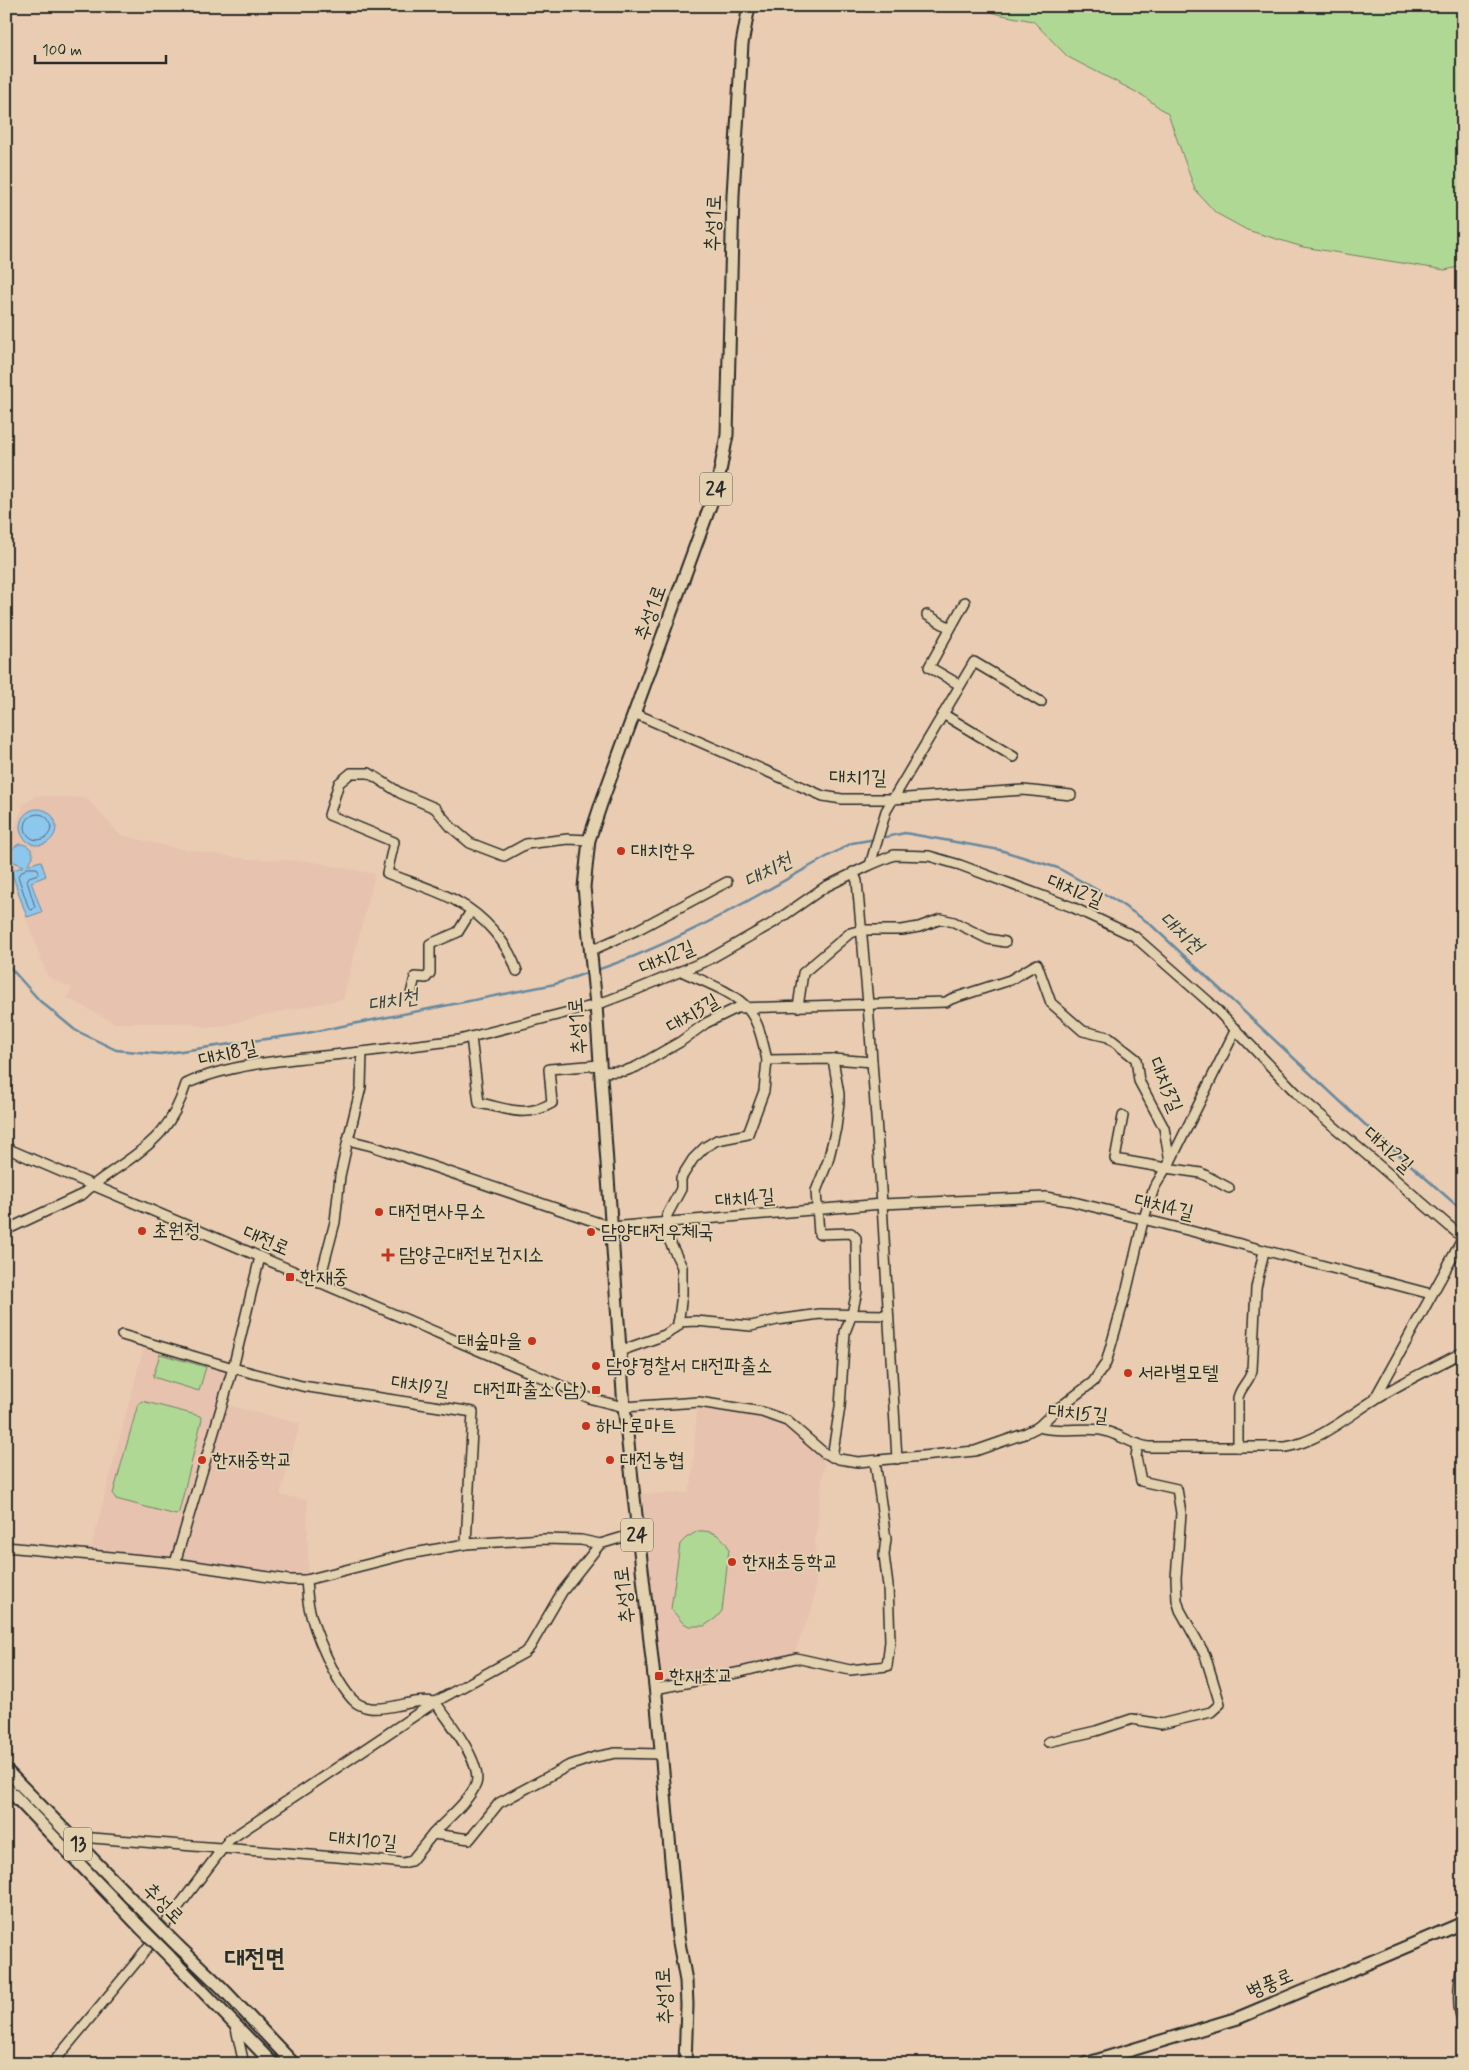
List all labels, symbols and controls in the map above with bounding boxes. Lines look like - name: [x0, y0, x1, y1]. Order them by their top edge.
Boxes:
- scale bar: [35, 32, 166, 64]
- text: 100 m: [42, 41, 82, 61]
- street label: 추성1로: [700, 194, 728, 252]
- road number: 24: [700, 472, 732, 506]
- street label: 추성1로: [629, 581, 673, 645]
- street label: 대치1길: [829, 764, 887, 792]
- place label: 대치한우: [631, 838, 695, 865]
- marker: 대치한우: [615, 845, 627, 857]
- water label: 대치천: [739, 846, 799, 895]
- street label: 대치2길: [1043, 868, 1107, 914]
- water label: 대치천: [1153, 906, 1211, 962]
- street label: 대치2길: [635, 934, 699, 982]
- water label: 대치천: [365, 982, 423, 1020]
- street label: 대치3길: [661, 988, 725, 1040]
- street label: 추성1로: [562, 996, 594, 1056]
- street label: 대치8길: [196, 1034, 260, 1074]
- street label: 대치3길: [1141, 1053, 1189, 1117]
- street label: 대치2길: [1357, 1121, 1419, 1179]
- street label: 대치4길: [714, 1183, 776, 1215]
- street label: 대치4길: [1132, 1187, 1196, 1227]
- place label: 대전면사무소: [389, 1199, 486, 1226]
- marker: 대전면사무소: [373, 1206, 385, 1218]
- place label: 초원정: [152, 1218, 200, 1245]
- street label: 대전로: [239, 1219, 293, 1263]
- place label: 담양대전우체국: [601, 1219, 714, 1246]
- marker: 초원정: [136, 1225, 148, 1237]
- marker: 담양대전우체국: [585, 1226, 597, 1238]
- place label: 담양군대전보건지소: [399, 1242, 544, 1269]
- marker: 담양군대전보건지소: [381, 1248, 395, 1262]
- place label: 한재중: [300, 1264, 348, 1291]
- marker: 한재중: [284, 1271, 296, 1283]
- place label: 대숲마을: [458, 1328, 522, 1355]
- marker: 대숲마을: [526, 1335, 538, 1347]
- place label: 담양경찰서 대전파출소: [606, 1353, 772, 1380]
- marker: 담양경찰서 대전파출소: [590, 1360, 602, 1372]
- place label: 서라별모텔: [1138, 1360, 1218, 1387]
- marker: 서라별모텔: [1122, 1367, 1134, 1379]
- street label: 대치9길: [389, 1369, 451, 1403]
- place label: 대전파출소(남): [474, 1377, 586, 1404]
- marker: 대전파출소(남): [590, 1384, 602, 1396]
- street label: 대치5길: [1047, 1398, 1109, 1430]
- place label: 하나로마트: [596, 1413, 676, 1440]
- marker: 하나로마트: [580, 1420, 592, 1432]
- place label: 한재중학교: [212, 1447, 292, 1474]
- place label: 대전농협: [620, 1447, 684, 1474]
- marker: 한재중학교: [196, 1454, 208, 1466]
- marker: 대전농협: [604, 1454, 616, 1466]
- road number: 24: [621, 1518, 653, 1552]
- place label: 한재초등학교: [742, 1549, 839, 1576]
- marker: 한재초등학교: [726, 1556, 738, 1568]
- street label: 추성1로: [608, 1565, 642, 1625]
- place label: 한재초교: [669, 1663, 733, 1690]
- marker: 한재초교: [653, 1670, 665, 1682]
- street label: 대치10길: [328, 1825, 398, 1857]
- road number: 13: [64, 1828, 92, 1860]
- street label: 추성로: [136, 1877, 190, 1931]
- district label: 대전면: [225, 1943, 285, 1976]
- street label: 병풍로: [1243, 1962, 1297, 2006]
- street label: 추성1로: [650, 1967, 680, 2025]

